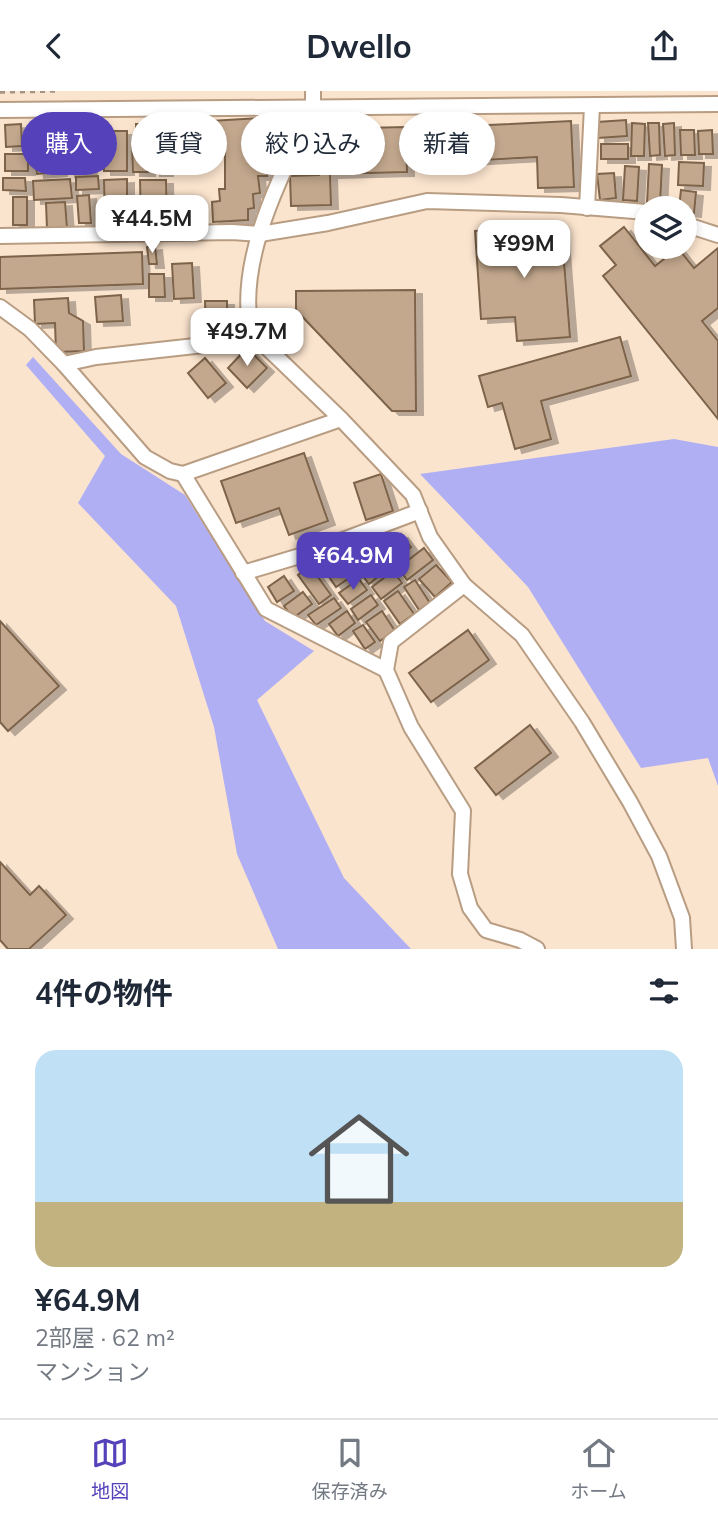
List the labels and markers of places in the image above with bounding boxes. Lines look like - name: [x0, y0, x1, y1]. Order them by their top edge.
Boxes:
- pin: ¥44.5M: [95, 195, 209, 255]
- pin: ¥99M: [483, 221, 565, 280]
- pin: ¥49.7M: [190, 309, 304, 368]
- pin: ¥64.9M: [296, 533, 410, 592]

